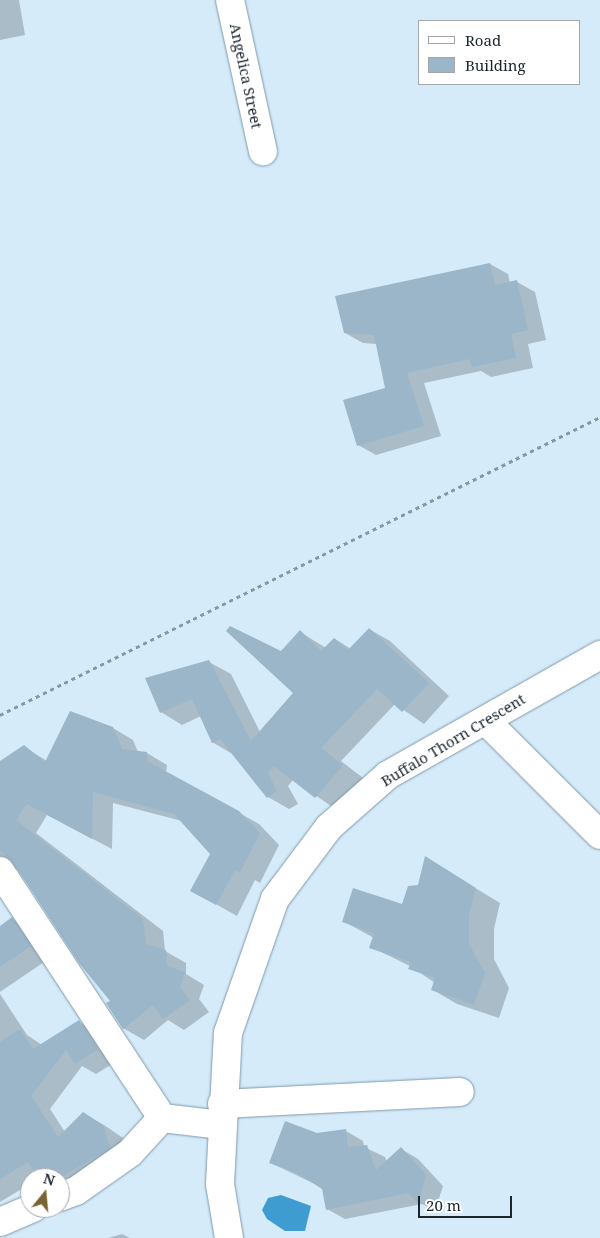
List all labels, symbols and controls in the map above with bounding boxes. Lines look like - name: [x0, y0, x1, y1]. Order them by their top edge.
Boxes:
- legend: [418, 20, 580, 85]
- street label: Angelica Street: [226, 22, 266, 130]
- text: Road: [465, 30, 501, 50]
- text: Building: [465, 55, 526, 75]
- street label: Buffalo Thorn Crescent: [378, 690, 528, 790]
- north arrow: [20, 1168, 70, 1218]
- text: N: [41, 1168, 57, 1190]
- scale bar: [420, 1186, 514, 1218]
- text: 20 m: [426, 1195, 461, 1215]

